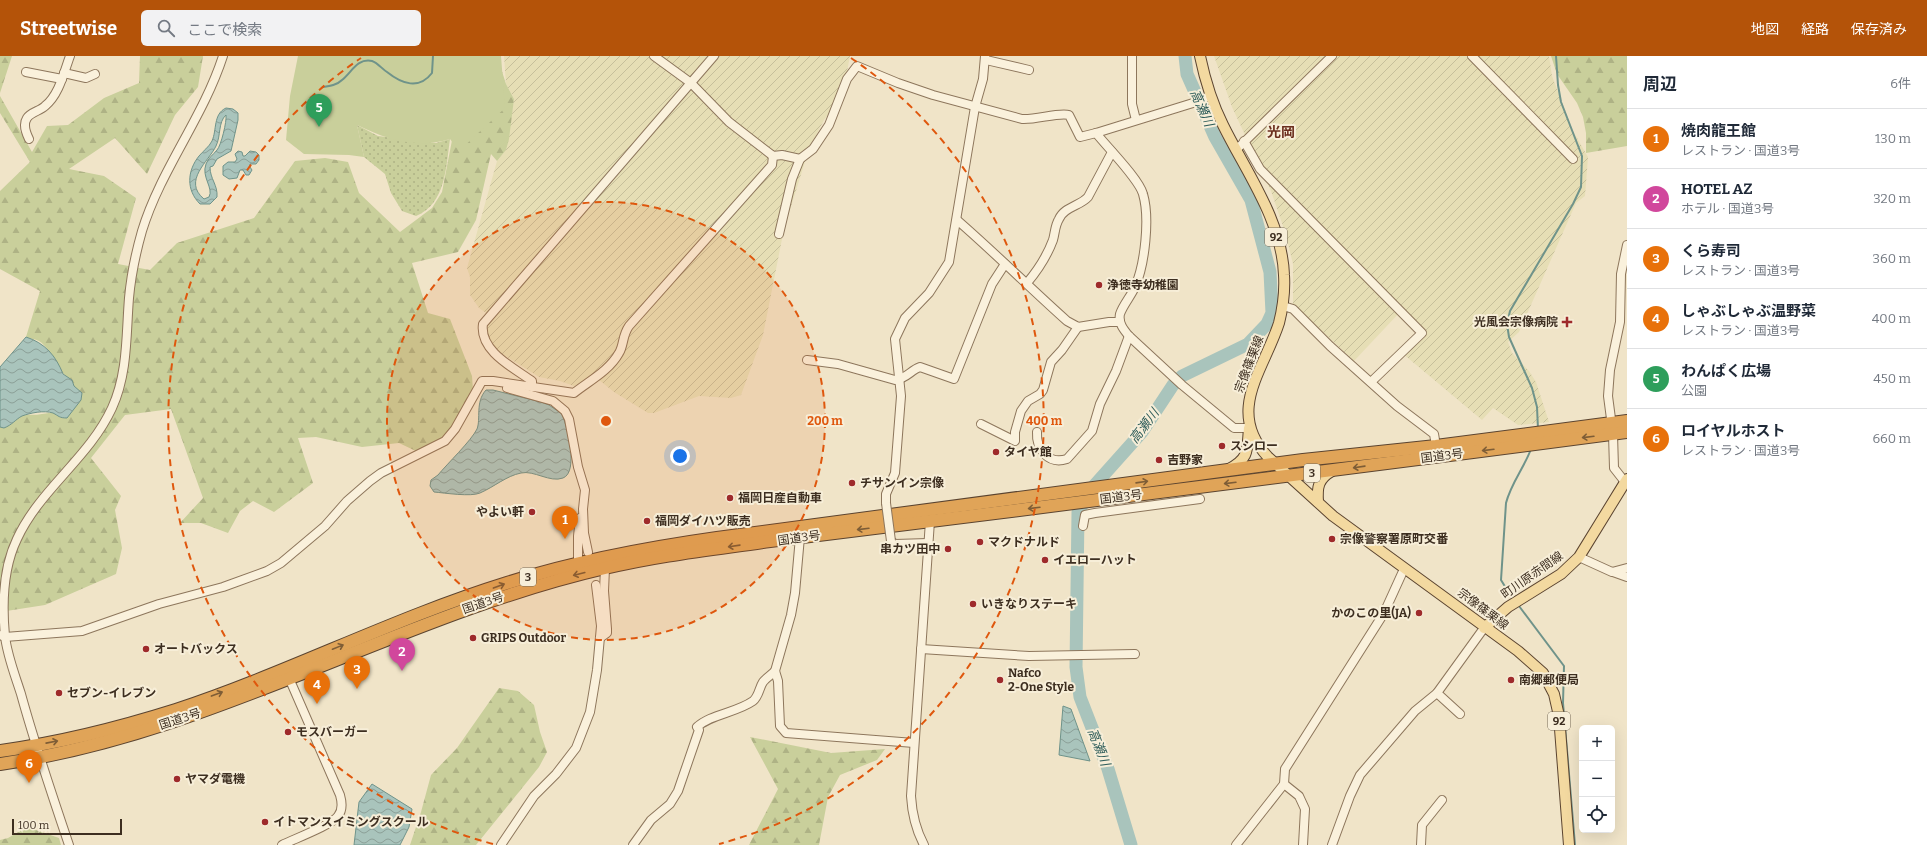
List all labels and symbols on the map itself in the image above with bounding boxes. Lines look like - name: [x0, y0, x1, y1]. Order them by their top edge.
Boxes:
- water label: 高瀬川: [1187, 87, 1218, 131]
- pin: 5: [306, 94, 332, 127]
- district label: 光岡: [1267, 124, 1295, 141]
- road number: 92: [1265, 228, 1287, 246]
- place label: 浄徳寺幼稚園: [1107, 278, 1179, 292]
- marker: 浄徳寺幼稚園: [1094, 280, 1104, 290]
- place label: 光風会宗像病院: [1474, 315, 1558, 329]
- marker: 光風会宗像病院: [1561, 316, 1573, 328]
- street label: 宗像篠栗線: [1232, 333, 1266, 395]
- water label: 高瀬川: [1126, 404, 1163, 446]
- centre of rings: [599, 414, 613, 428]
- text: 200 m: [807, 414, 843, 428]
- text: 400 m: [1026, 414, 1063, 428]
- one-way arrow: [1582, 433, 1595, 441]
- place label: スシロー: [1230, 439, 1278, 453]
- marker: スシロー: [1217, 441, 1227, 451]
- place label: タイヤ館: [1004, 445, 1052, 459]
- your location: [670, 446, 690, 466]
- street label: 国道3号: [1420, 446, 1464, 466]
- one-way arrow: [1482, 446, 1495, 454]
- marker: タイヤ館: [991, 447, 1001, 457]
- place label: 吉野家: [1167, 453, 1203, 467]
- marker: 吉野家: [1154, 455, 1164, 465]
- one-way arrow: [1353, 463, 1366, 471]
- road number: 3: [1304, 464, 1320, 482]
- place label: チサンイン宗像: [860, 476, 944, 490]
- marker: チサンイン宗像: [847, 478, 857, 488]
- one-way arrow: [1135, 478, 1148, 486]
- one-way arrow: [1224, 480, 1237, 487]
- street label: 国道3号: [1099, 487, 1143, 507]
- place label: 福岡日産自動車: [738, 491, 822, 505]
- marker: 福岡日産自動車: [725, 493, 735, 503]
- one-way arrow: [1028, 504, 1041, 512]
- place label: やよい軒: [476, 505, 524, 519]
- pin: 1: [552, 506, 578, 539]
- marker: やよい軒: [527, 507, 537, 517]
- place label: 福岡ダイハツ販売: [655, 514, 751, 528]
- marker: 福岡ダイハツ販売: [642, 516, 652, 526]
- one-way arrow: [857, 525, 870, 533]
- street label: 国道3号: [777, 528, 821, 548]
- place label: 宗像警察署原町交番: [1340, 532, 1449, 546]
- marker: 宗像警察署原町交番: [1327, 534, 1337, 544]
- place label: マクドナルド: [988, 535, 1060, 549]
- marker: マクドナルド: [975, 537, 985, 547]
- one-way arrow: [728, 542, 741, 550]
- place label: 串カツ田中: [880, 542, 940, 556]
- marker: 串カツ田中: [943, 544, 953, 554]
- street label: 町川原赤間線: [1498, 549, 1566, 601]
- place label: イエローハット: [1053, 553, 1137, 567]
- marker: イエローハット: [1040, 555, 1050, 565]
- road number: 3: [520, 568, 536, 586]
- one-way arrow: [572, 571, 585, 579]
- one-way arrow: [492, 581, 504, 589]
- street label: 宗像篠栗線: [1455, 585, 1511, 633]
- street label: 国道3号: [460, 589, 506, 617]
- place label: いきなりステーキ: [981, 597, 1077, 611]
- marker: いきなりステーキ: [968, 599, 978, 609]
- place label: かのこの里(JA): [1331, 605, 1411, 620]
- marker: かのこの里(JA): [1414, 608, 1424, 618]
- place label: GRIPS Outdoor: [481, 631, 566, 645]
- marker: GRIPS Outdoor: [468, 633, 478, 643]
- pin: 2: [389, 638, 415, 671]
- place label: オートバックス: [154, 642, 238, 656]
- one-way arrow: [332, 642, 344, 650]
- marker: オートバックス: [141, 644, 151, 654]
- pin: 3: [344, 656, 370, 689]
- place label: Nafco 2-One Style: [1008, 666, 1074, 694]
- pin: 4: [304, 671, 330, 704]
- place label: 南郷郵便局: [1519, 673, 1579, 687]
- marker: Nafco 2-One Style: [995, 675, 1005, 685]
- marker: 南郷郵便局: [1506, 675, 1516, 685]
- place label: セブン-イレブン: [67, 686, 156, 700]
- marker: セブン-イレブン: [54, 688, 64, 698]
- one-way arrow: [211, 690, 223, 698]
- street label: 国道3号: [157, 706, 203, 732]
- road number: 92: [1548, 712, 1570, 730]
- place label: モスバーガー: [296, 725, 368, 739]
- water label: 高瀬川: [1085, 726, 1114, 770]
- marker: モスバーガー: [283, 727, 293, 737]
- one-way arrow: [45, 738, 58, 746]
- pin: 6: [16, 750, 42, 783]
- place label: ヤマダ電機: [185, 772, 245, 786]
- marker: ヤマダ電機: [172, 774, 182, 784]
- place label: イトマンスイミングスクール: [273, 815, 429, 829]
- scale bar: [12, 817, 122, 836]
- marker: イトマンスイミングスクール: [260, 817, 270, 827]

